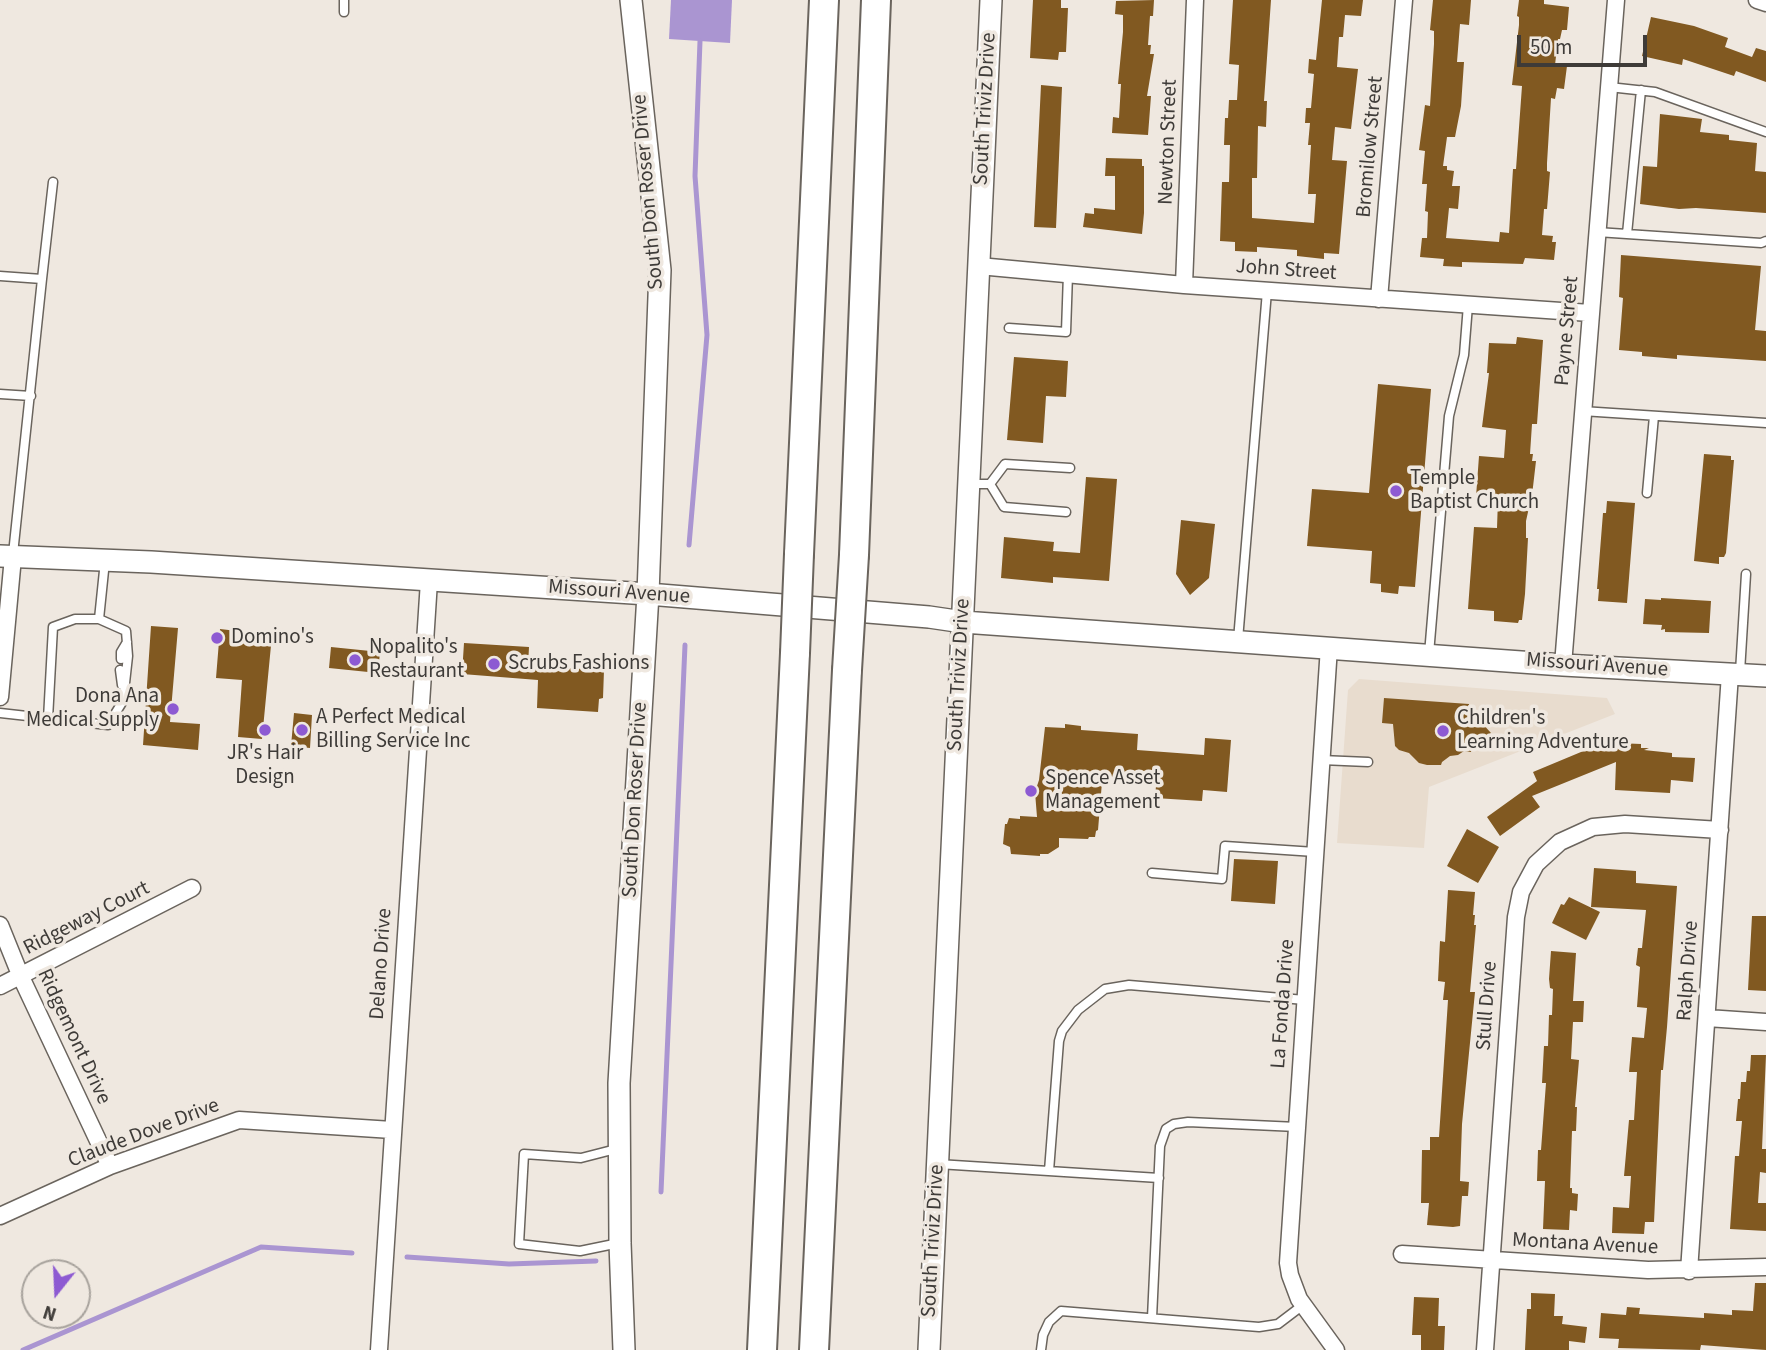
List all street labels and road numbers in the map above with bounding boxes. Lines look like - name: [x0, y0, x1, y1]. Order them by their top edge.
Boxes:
- street label: South Triviz Drive: [969, 32, 1003, 186]
- street label: Bromilow Street: [1352, 75, 1390, 219]
- street label: Newton Street: [1154, 79, 1184, 205]
- street label: South Don Roser Drive: [628, 93, 670, 291]
- street label: John Street: [1235, 255, 1337, 287]
- street label: Payne Street: [1551, 275, 1585, 387]
- street label: Missouri Avenue: [547, 575, 691, 611]
- street label: South Triviz Drive: [943, 598, 977, 752]
- street label: Missouri Avenue: [1525, 648, 1669, 684]
- street label: South Don Roser Drive: [618, 701, 654, 899]
- street label: Ridgeway Court: [20, 876, 154, 962]
- street label: Delano Drive: [366, 907, 398, 1021]
- street label: Ralph Drive: [1673, 920, 1705, 1022]
- street label: La Fonda Drive: [1267, 938, 1301, 1070]
- street label: Stull Drive: [1472, 960, 1504, 1052]
- street label: Ridgemont Drive: [31, 965, 115, 1109]
- street label: Claude Dove Drive: [65, 1094, 223, 1174]
- street label: South Triviz Drive: [917, 1164, 951, 1318]
- street label: Montana Avenue: [1511, 1229, 1659, 1261]

